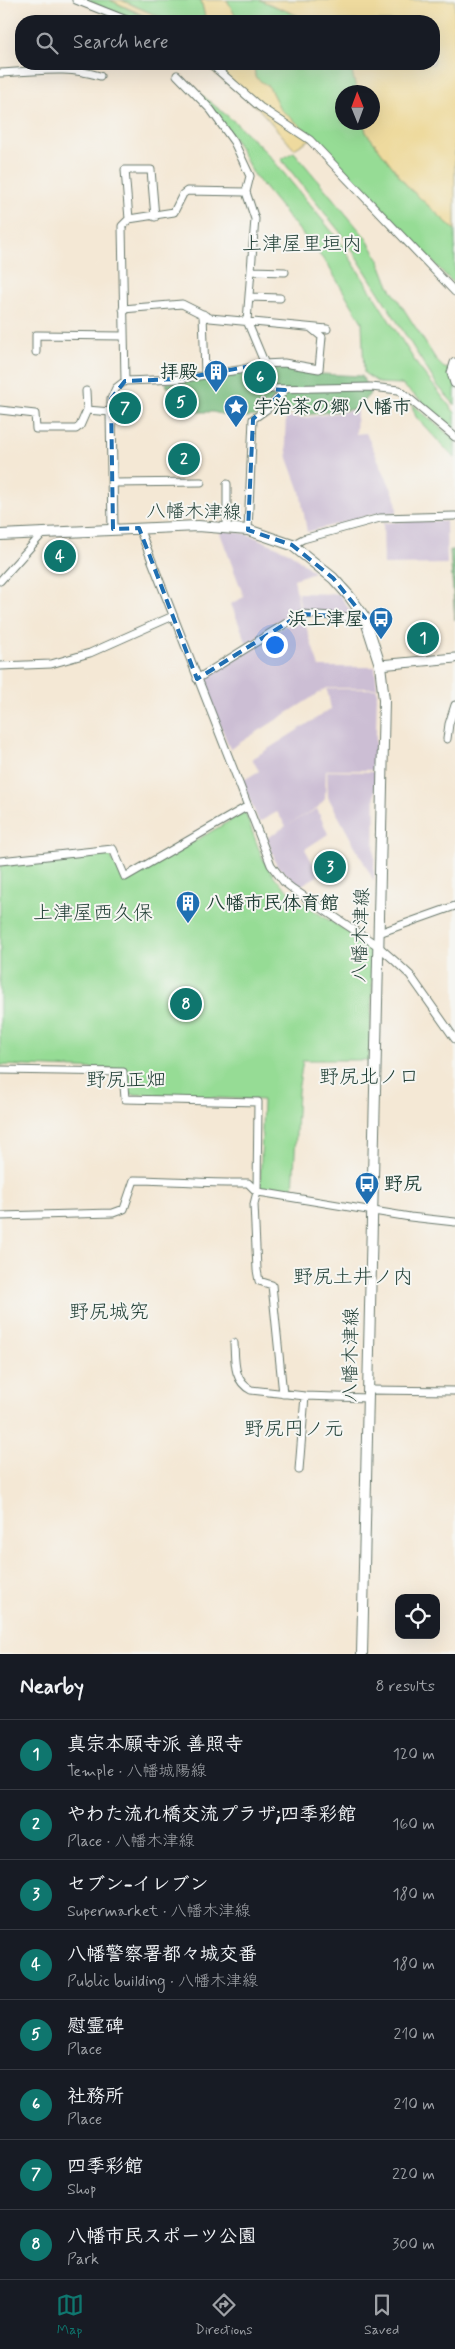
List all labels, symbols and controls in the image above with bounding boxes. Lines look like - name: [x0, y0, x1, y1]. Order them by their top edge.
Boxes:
- search box: [15, 15, 440, 70]
- icon: search: [33, 29, 61, 57]
- text: Search here: [73, 30, 169, 55]
- north arrow: [335, 85, 380, 130]
- district label: 上津屋里垣内: [242, 231, 362, 258]
- pin: 6: [244, 358, 276, 396]
- building icon: 拝殿: [203, 359, 229, 393]
- place label: 拝殿: [160, 360, 198, 385]
- pin: 5: [165, 383, 197, 421]
- pin: 7: [109, 389, 141, 427]
- place icon: 宇治茶の郷 八幡市: [223, 394, 249, 428]
- place label: 宇治茶の郷 八幡市: [254, 395, 411, 420]
- pin: 2: [168, 440, 200, 478]
- street label: 八幡木津線: [146, 499, 242, 525]
- pin: 4: [44, 537, 76, 575]
- bus stop icon: 浜上津屋: [368, 606, 394, 640]
- place label: 浜上津屋: [288, 607, 364, 632]
- pin: 1: [407, 619, 439, 657]
- your location: [262, 632, 288, 658]
- pin: 3: [314, 848, 346, 886]
- street label: 八幡木津線: [347, 887, 375, 983]
- building icon: 八幡市民体育館: [175, 890, 201, 924]
- place label: 八幡市民体育館: [206, 891, 339, 916]
- district label: 上津屋西久保: [33, 900, 153, 927]
- pin: 8: [170, 985, 202, 1023]
- district label: 野尻北ノ口: [319, 1064, 419, 1091]
- district label: 野尻正畑: [86, 1067, 166, 1094]
- bus stop icon: 野尻: [354, 1171, 380, 1205]
- place label: 野尻: [384, 1172, 422, 1197]
- district label: 野尻土井ノ内: [293, 1264, 413, 1291]
- district label: 野尻城究: [69, 1299, 149, 1326]
- street label: 八幡木津線: [338, 1307, 364, 1403]
- district label: 野尻円ノ元: [244, 1416, 344, 1443]
- map controls: [395, 1594, 440, 1639]
- button: locate: [395, 1594, 440, 1639]
- text: Nearby: [20, 1673, 84, 1701]
- text: 8 results: [375, 1676, 435, 1697]
- text: 真宗本願寺派 善照寺: [67, 1732, 243, 1757]
- text: 1: [32, 1744, 40, 1765]
- text: 120 m: [393, 1744, 435, 1765]
- text: Temple · 八幡城陽線: [67, 1761, 207, 1782]
- text: やわた流れ橋交流プラザ;四季彩館: [67, 1802, 356, 1827]
- text: 2: [32, 1814, 40, 1835]
- text: 160 m: [392, 1814, 435, 1835]
- text: Place · 八幡木津線: [67, 1831, 195, 1852]
- text: セブン-イレブン: [67, 1872, 209, 1897]
- text: 3: [32, 1884, 40, 1905]
- text: 180 m: [392, 1884, 435, 1905]
- text: Supermarket · 八幡木津線: [67, 1901, 251, 1922]
- text: 八幡警察署都々城交番: [67, 1942, 257, 1967]
- text: 4: [31, 1954, 41, 1975]
- text: 180 m: [392, 1954, 435, 1975]
- text: Public building · 八幡木津線: [67, 1971, 258, 1992]
- text: 慰霊碑: [67, 2014, 124, 2039]
- text: 5: [31, 2024, 41, 2045]
- text: 210 m: [394, 2024, 435, 2045]
- text: Place: [67, 2039, 102, 2060]
- text: 社務所: [67, 2084, 124, 2109]
- text: 6: [32, 2094, 40, 2115]
- text: 210 m: [394, 2094, 435, 2115]
- text: Place: [67, 2109, 102, 2130]
- text: 四季彩館: [67, 2154, 143, 2179]
- text: 7: [31, 2164, 41, 2185]
- text: 220 m: [392, 2164, 435, 2185]
- text: Shop: [67, 2179, 96, 2200]
- text: 八幡市民スポーツ公園: [67, 2224, 257, 2249]
- text: 8: [31, 2234, 41, 2255]
- text: 300 m: [392, 2234, 435, 2255]
- text: Park: [67, 2249, 99, 2270]
- tab: Map: [56, 2291, 84, 2339]
- tab: Directions: [195, 2291, 253, 2339]
- tab: Saved: [364, 2291, 399, 2339]

